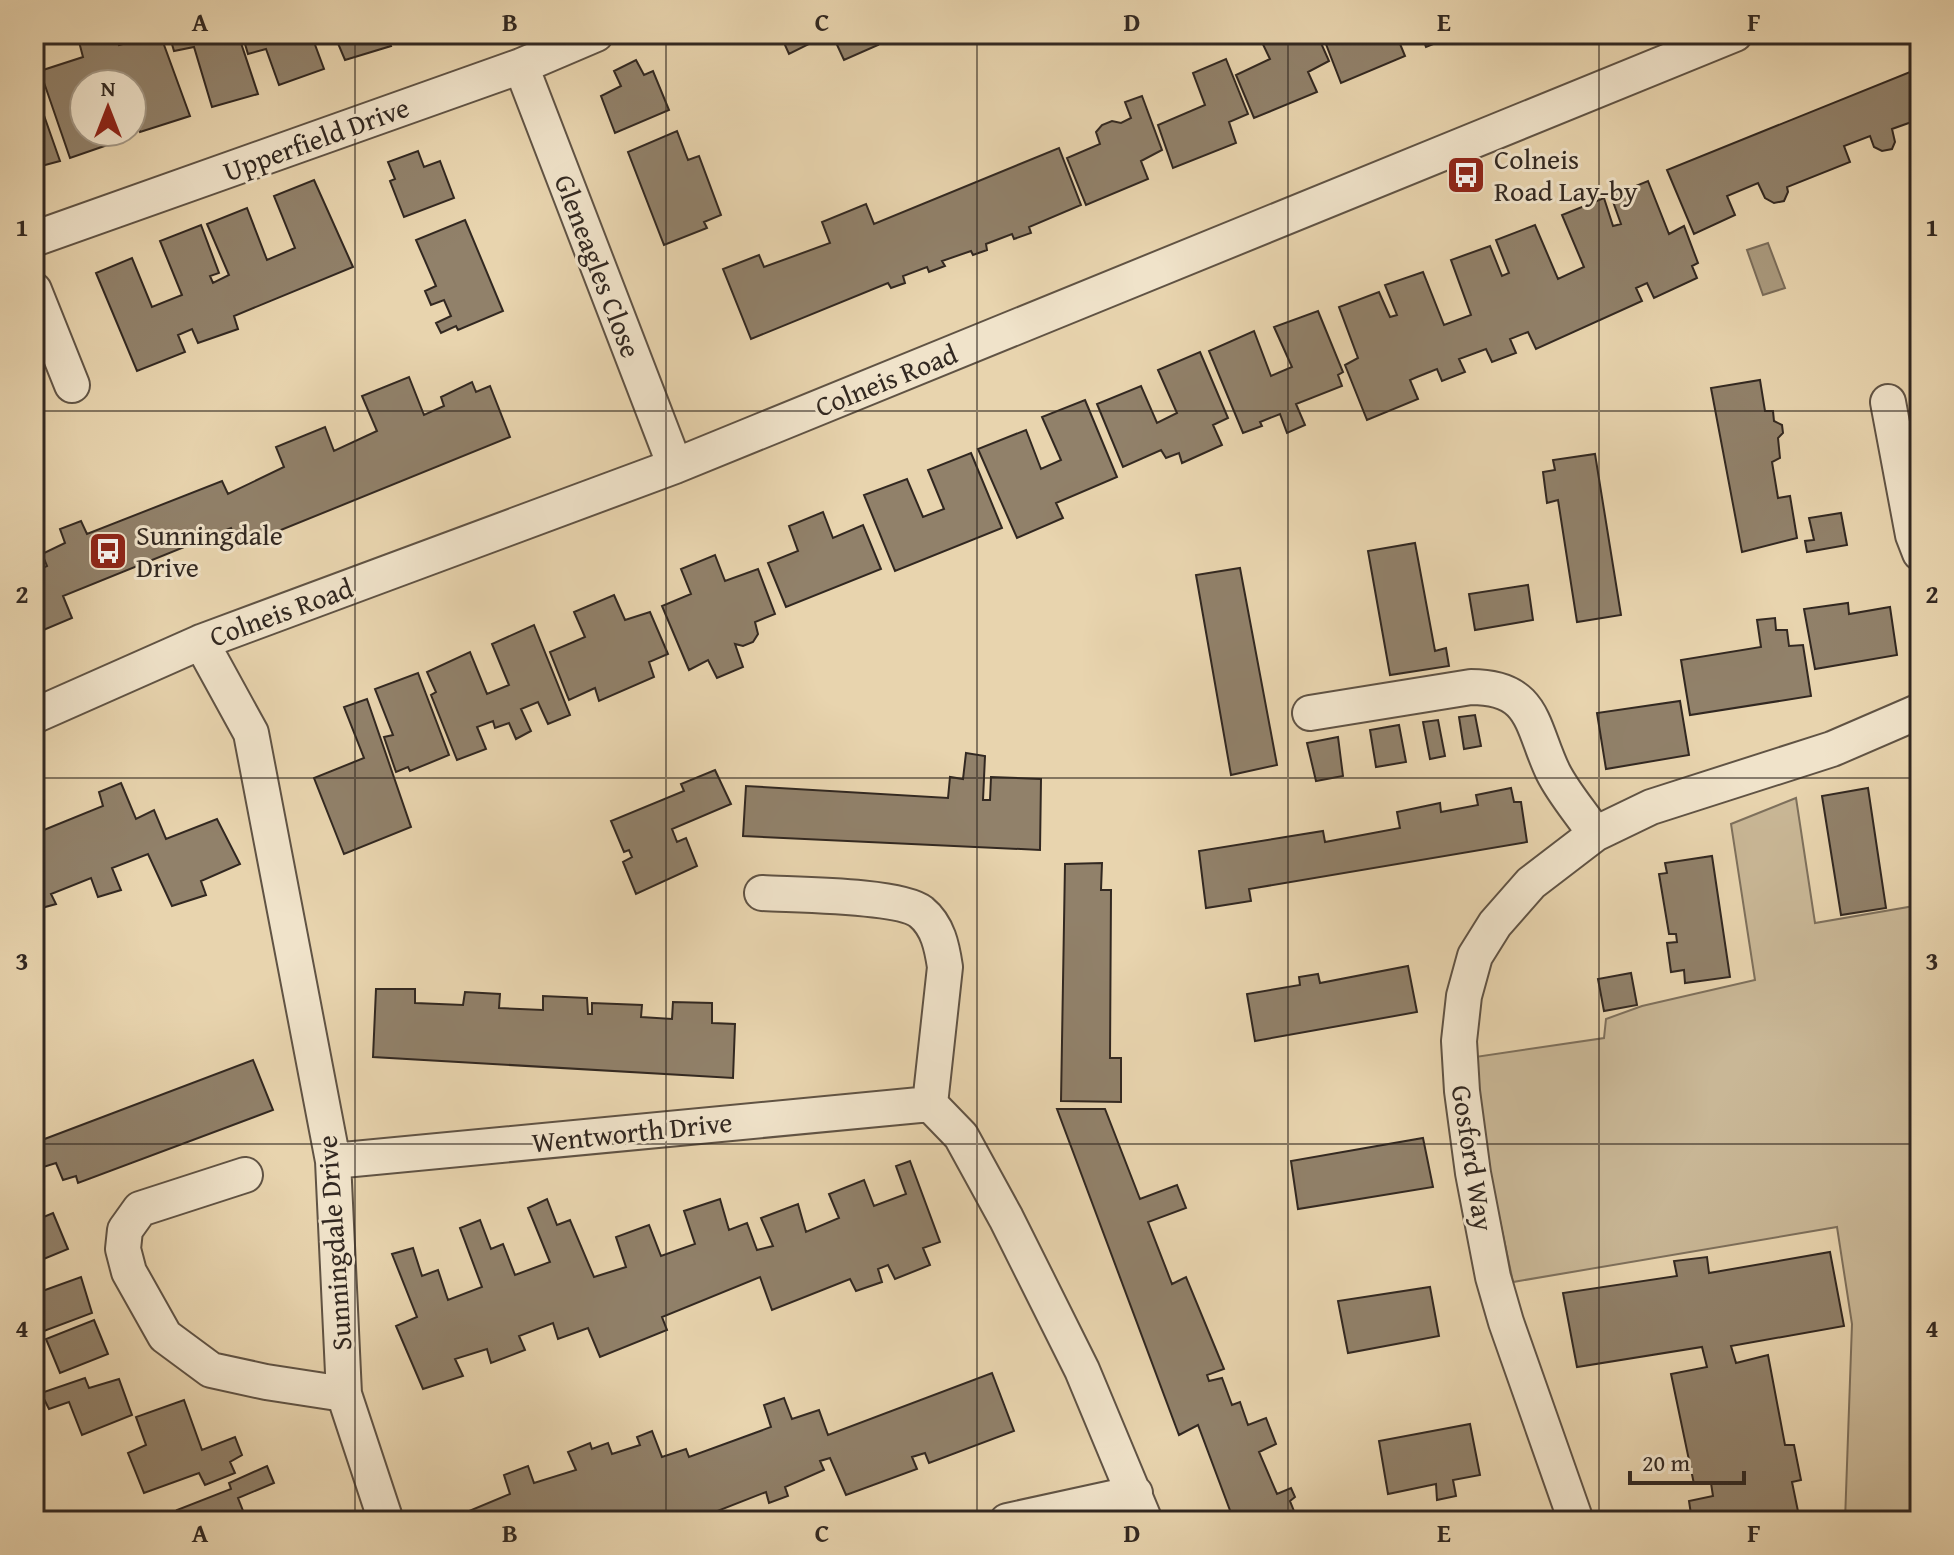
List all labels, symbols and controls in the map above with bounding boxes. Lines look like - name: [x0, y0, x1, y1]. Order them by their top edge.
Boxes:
- text: A: [192, 2, 209, 41]
- text: B: [502, 2, 518, 41]
- text: C: [815, 2, 829, 41]
- text: D: [1124, 2, 1140, 41]
- text: E: [1437, 2, 1451, 41]
- text: F: [1747, 2, 1761, 41]
- north arrow: [68, 68, 148, 148]
- text: N: [101, 72, 116, 104]
- street label: Upperfield Drive: [217, 86, 415, 191]
- place label: Colneis Road Lay-by: [1494, 138, 1638, 211]
- bus stop icon: Colneis Road Lay-by: [1445, 154, 1487, 196]
- street label: Gleneagles Close: [545, 168, 652, 363]
- text: 1: [15, 207, 29, 246]
- text: 1: [1925, 207, 1939, 246]
- street label: Colneis Road: [809, 332, 963, 427]
- place label: Sunningdale Drive: [136, 514, 283, 587]
- bus stop icon: Sunningdale Drive: [87, 530, 129, 572]
- street label: Colneis Road: [203, 567, 358, 656]
- text: 2: [15, 574, 29, 613]
- text: 2: [1925, 574, 1939, 613]
- text: 3: [15, 941, 29, 980]
- text: 3: [1925, 941, 1939, 980]
- street label: Gosford Way: [1442, 1082, 1505, 1234]
- street label: Wentworth Drive: [530, 1101, 734, 1162]
- street label: Sunningdale Drive: [306, 1134, 361, 1352]
- text: 4: [15, 1308, 29, 1347]
- text: 4: [1925, 1308, 1939, 1347]
- scale bar: [1630, 1435, 1744, 1485]
- text: 20 m: [1642, 1445, 1690, 1480]
- text: A: [192, 1513, 209, 1552]
- text: B: [502, 1513, 518, 1552]
- text: C: [815, 1513, 829, 1552]
- text: D: [1124, 1513, 1140, 1552]
- text: E: [1437, 1513, 1451, 1552]
- text: F: [1747, 1513, 1761, 1552]

